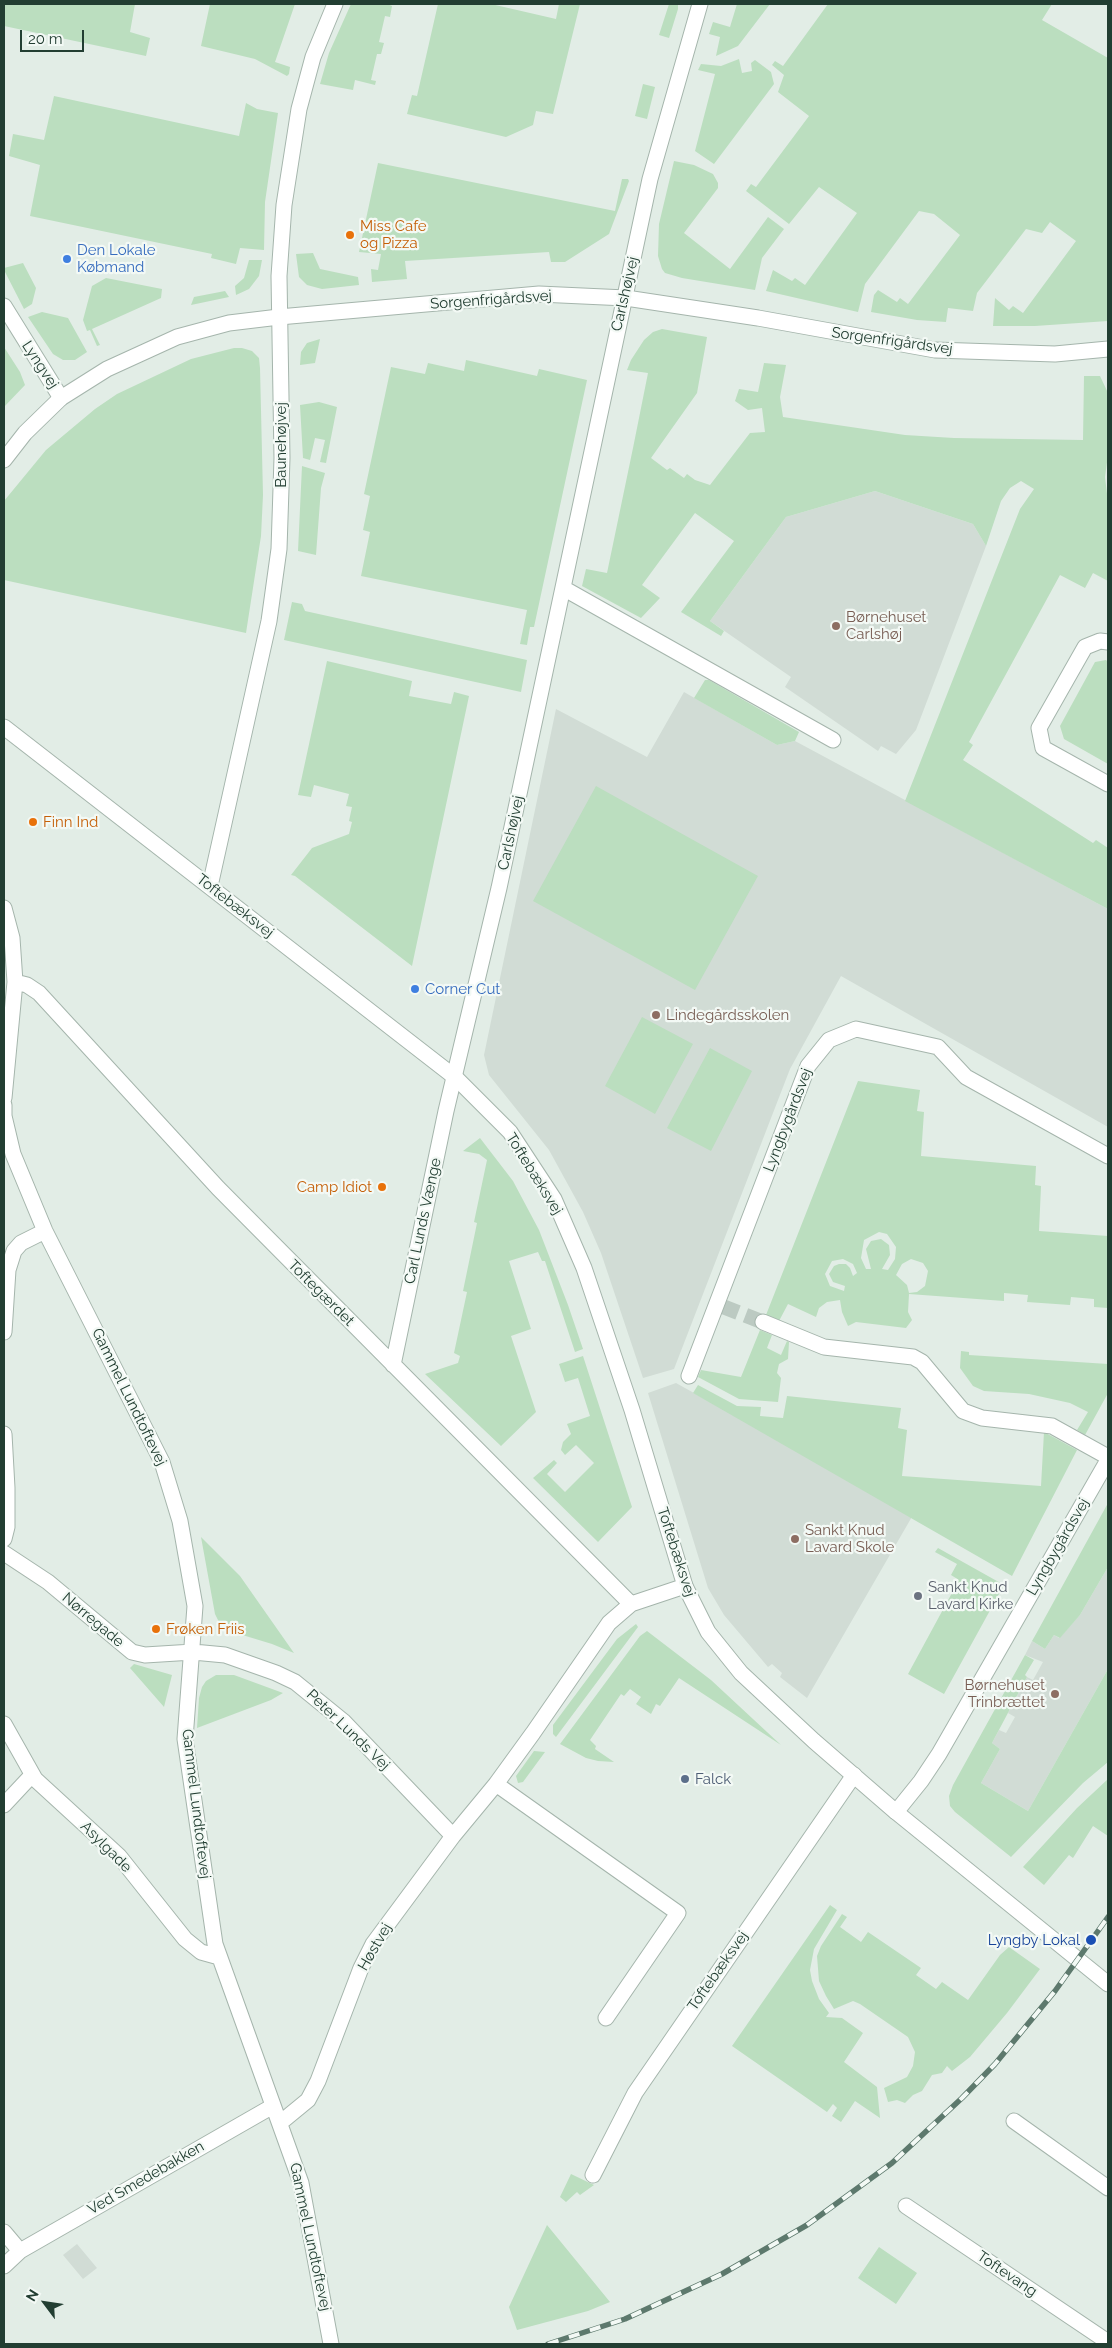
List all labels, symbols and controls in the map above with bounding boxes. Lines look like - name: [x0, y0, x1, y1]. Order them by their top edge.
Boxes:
- scale bar: [22, 20, 86, 52]
- text: 20 m: [28, 30, 63, 48]
- place label: Miss Cafe og Pizza: [360, 217, 427, 252]
- marker: Miss Cafe og Pizza: [344, 229, 356, 241]
- place label: Den Lokale Købmand: [77, 241, 156, 276]
- marker: Den Lokale Købmand: [61, 253, 73, 265]
- street label: Carlshøjvej: [608, 255, 642, 333]
- street label: Sorgenfrigårdsvej: [429, 287, 553, 313]
- street label: Sorgenfrigårdsvej: [830, 324, 954, 358]
- street label: Lyngvej: [18, 338, 62, 392]
- street label: Baunehøjvej: [272, 402, 290, 488]
- place label: Børnehuset Carlshøj: [846, 608, 926, 643]
- marker: Børnehuset Carlshøj: [830, 620, 842, 632]
- street label: Carlshøjvej: [494, 794, 528, 872]
- place label: Finn Ind: [43, 813, 98, 831]
- marker: Finn Ind: [27, 816, 39, 828]
- street label: Toftebæksvej: [193, 870, 277, 942]
- place label: Corner Cut: [425, 980, 500, 998]
- marker: Corner Cut: [409, 983, 421, 995]
- place label: Lindegårdsskolen: [666, 1006, 789, 1024]
- marker: Lindegårdsskolen: [650, 1009, 662, 1021]
- street label: Lyngbygårdsvej: [760, 1066, 816, 1174]
- street label: Toftebæksvej: [502, 1130, 566, 1218]
- street label: Carl Lunds Vænge: [401, 1156, 445, 1286]
- place label: Camp Idiot: [297, 1178, 372, 1196]
- marker: Camp Idiot: [376, 1181, 388, 1193]
- street label: Toftegærdet: [284, 1256, 358, 1330]
- street label: Gammel Lundtoftevej: [88, 1325, 170, 1469]
- street label: Lyngbygårdsvej: [1023, 1495, 1093, 1599]
- street label: Toftebæksvej: [653, 1505, 699, 1599]
- place label: Sankt Knud Lavard Skole: [805, 1521, 894, 1556]
- marker: Sankt Knud Lavard Skole: [789, 1533, 801, 1545]
- place label: Sankt Knud Lavard Kirke: [928, 1578, 1013, 1613]
- street label: Nørregade: [58, 1589, 128, 1651]
- marker: Sankt Knud Lavard Kirke: [912, 1590, 924, 1602]
- place label: Frøken Friis: [166, 1620, 244, 1638]
- marker: Frøken Friis: [150, 1623, 162, 1635]
- place label: Børnehuset Trinbrættet: [965, 1676, 1045, 1711]
- street label: Peter Lunds Vej: [303, 1686, 393, 1774]
- marker: Børnehuset Trinbrættet: [1049, 1688, 1061, 1700]
- street label: Gammel Lundtoftevej: [178, 1728, 214, 1880]
- place label: Falck: [695, 1770, 731, 1788]
- marker: Falck: [679, 1773, 691, 1785]
- street label: Asylgade: [77, 1818, 135, 1876]
- street label: Høstvej: [354, 1920, 396, 1974]
- street label: Toftebæksvej: [684, 1928, 752, 2014]
- place label: Lyngby Lokal: [988, 1931, 1080, 1949]
- marker: Lyngby Lokal: [1084, 1933, 1098, 1947]
- street label: Ved Smedebakken: [85, 2137, 207, 2219]
- street label: Gammel Lundtoftevej: [286, 2161, 334, 2313]
- street label: Toftevang: [973, 2247, 1041, 2301]
- north arrow: [20, 2278, 70, 2328]
- text: N: [23, 2287, 42, 2304]

